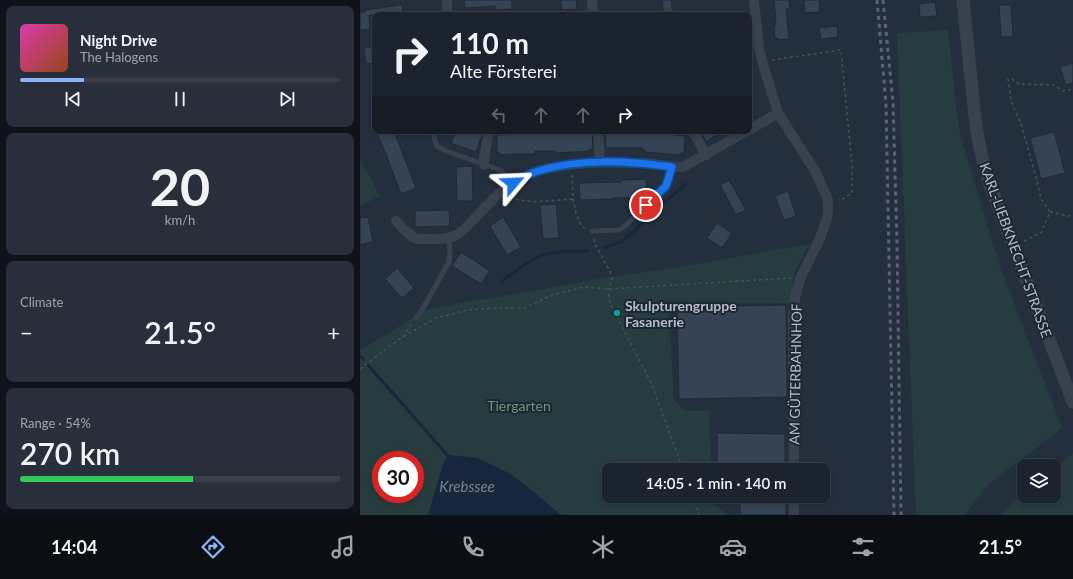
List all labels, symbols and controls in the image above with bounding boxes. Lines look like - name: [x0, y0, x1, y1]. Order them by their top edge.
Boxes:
- text: 110 m: [450, 26, 529, 60]
- icon: right: [384, 28, 436, 80]
- text: Night Drive: [80, 31, 157, 49]
- text: The Halogens: [80, 49, 158, 65]
- text: Alte Försterei: [450, 60, 557, 82]
- icon: previous: [62, 88, 84, 110]
- icon: pause: [169, 88, 191, 110]
- icon: next: [276, 88, 298, 110]
- icon: left: [488, 104, 510, 126]
- icon: ahead: [530, 104, 552, 126]
- icon: ahead: [572, 104, 594, 126]
- icon: right: [614, 104, 636, 126]
- text: 20: [150, 155, 210, 217]
- street label: KARL-LIEBKNECHT-STRASSE: [976, 160, 1056, 340]
- position arrow: [492, 162, 534, 204]
- pin: [629, 188, 663, 222]
- icon: arrive: [635, 194, 657, 216]
- text: km/h: [165, 212, 195, 228]
- text: Climate: [20, 294, 63, 310]
- place label: Skulpturengruppe Fasanerie: [625, 297, 737, 330]
- street label: AM GÜTERBAHNHOF: [785, 303, 805, 445]
- marker: Skulpturengruppe Fasanerie: [612, 308, 622, 318]
- text: 21.5°: [144, 314, 216, 350]
- text: −: [20, 319, 33, 346]
- text: +: [327, 319, 340, 346]
- park label: Tiergarten: [487, 397, 551, 414]
- text: Range · 54%: [20, 415, 91, 431]
- text: 270 km: [20, 435, 120, 471]
- speed limit sign: 30: [372, 451, 424, 503]
- map controls: [1017, 459, 1061, 503]
- button: layers: [1017, 459, 1061, 503]
- text: 14:05 · 1 min · 140 m: [646, 474, 786, 492]
- water label: Krebssee: [439, 477, 495, 495]
- icon: directions: [199, 533, 227, 561]
- icon: music: [329, 533, 357, 561]
- icon: phone: [459, 533, 487, 561]
- icon: climate: [589, 533, 617, 561]
- icon: car: [719, 533, 747, 561]
- icon: filters: [849, 533, 877, 561]
- text: 14:04: [51, 536, 97, 558]
- text: 21.5°: [979, 536, 1022, 558]

